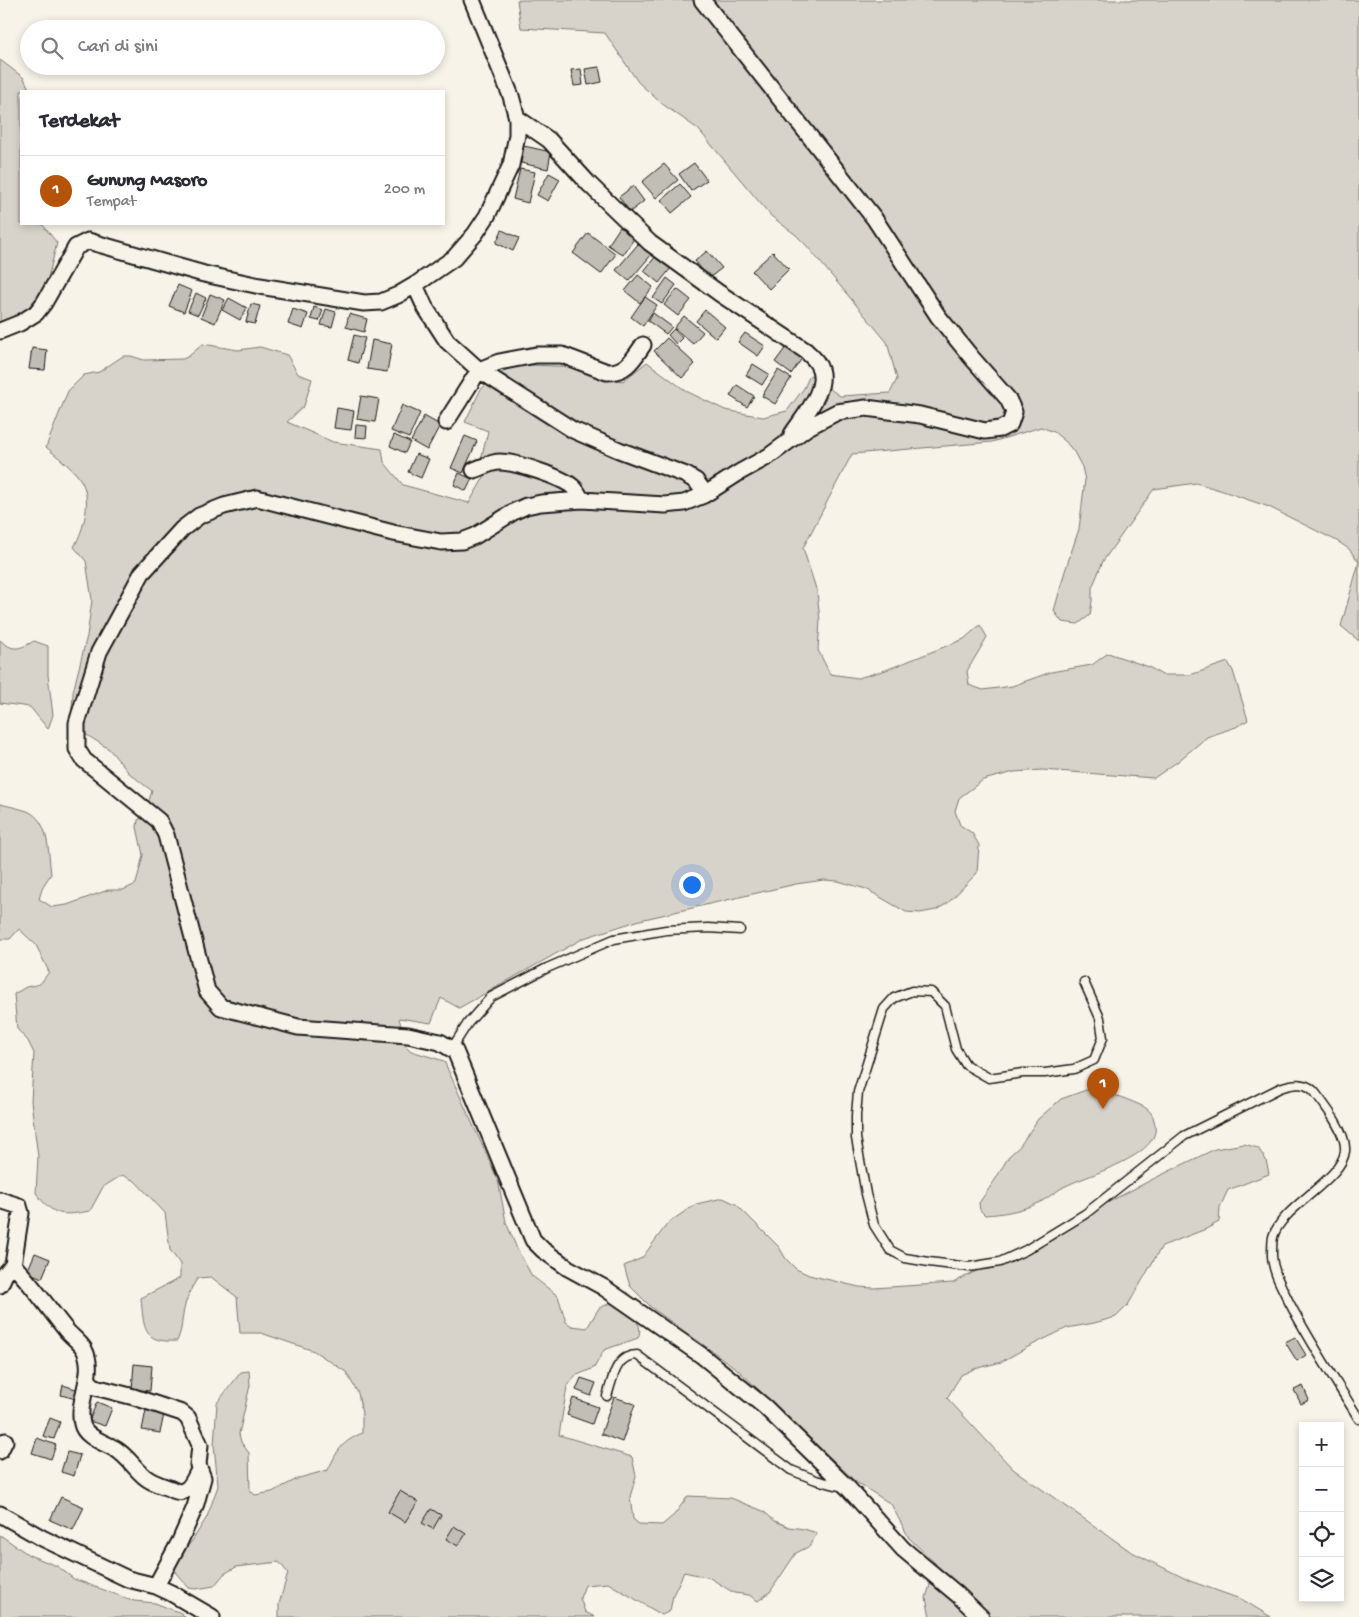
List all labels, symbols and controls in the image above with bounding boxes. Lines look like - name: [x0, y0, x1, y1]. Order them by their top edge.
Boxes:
- search box: [20, 20, 445, 75]
- icon: search: [38, 34, 66, 62]
- text: Cari di sini: [78, 36, 158, 59]
- text: Terdekat: [40, 110, 119, 135]
- text: Gunung Masoro: [87, 170, 207, 193]
- text: 1: [53, 181, 59, 200]
- text: 200 m: [384, 181, 425, 200]
- text: Tempat: [87, 193, 136, 212]
- your location: [679, 872, 705, 898]
- pin: 1: [1087, 1068, 1119, 1109]
- map controls: [1299, 1422, 1344, 1602]
- button: +: [1299, 1422, 1344, 1467]
- button: −: [1299, 1467, 1344, 1512]
- button: locate: [1299, 1512, 1344, 1557]
- button: layers: [1299, 1557, 1344, 1602]

